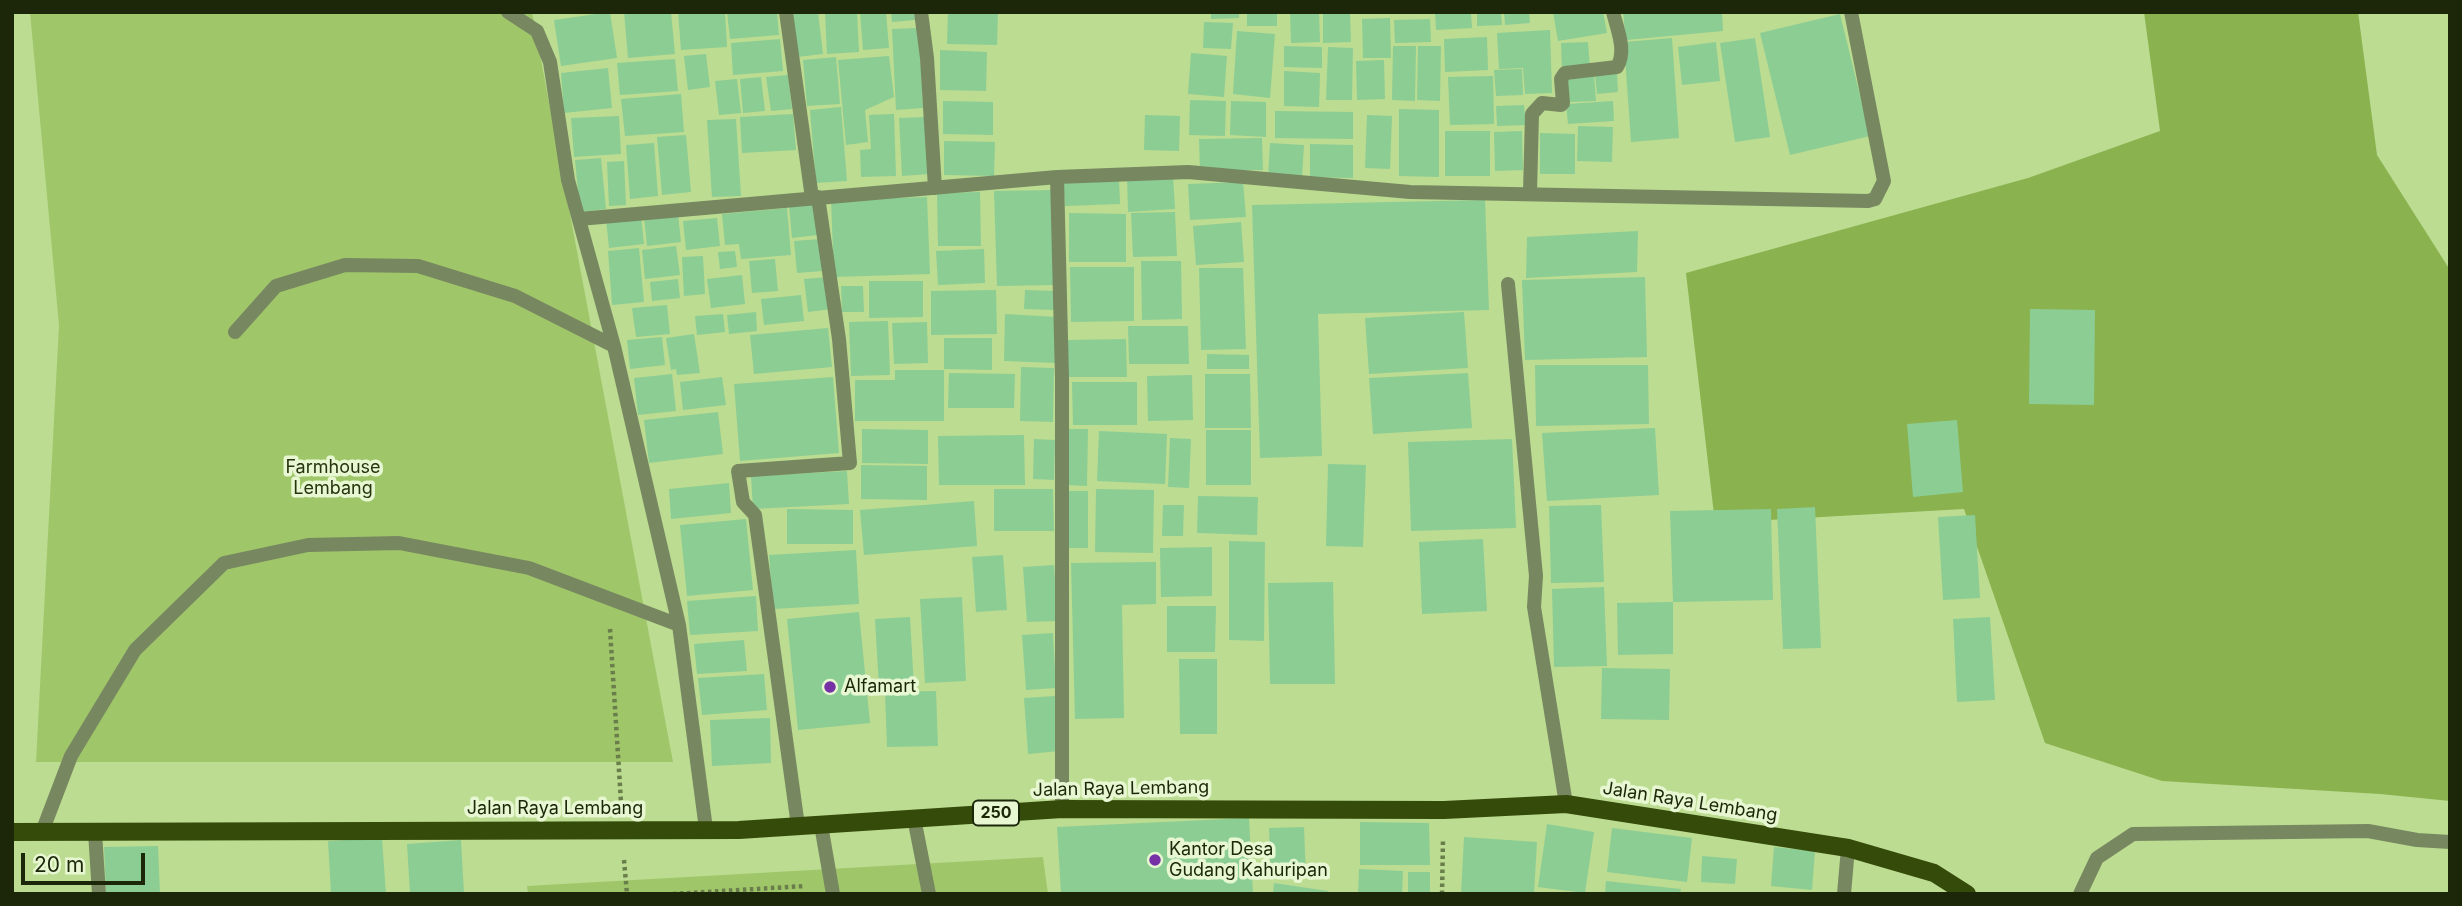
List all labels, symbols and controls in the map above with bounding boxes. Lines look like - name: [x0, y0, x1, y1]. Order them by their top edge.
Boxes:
- park label: Farmhouse Lembang: [285, 457, 381, 500]
- place label: Alfamart: [844, 676, 916, 698]
- marker: Alfamart: [822, 679, 838, 695]
- street label: Jalan Raya Lembang: [1033, 777, 1209, 801]
- street label: Jalan Raya Lembang: [1601, 778, 1779, 826]
- street label: Jalan Raya Lembang: [467, 798, 643, 820]
- road number: 250: [973, 800, 1019, 826]
- scale bar: [24, 839, 149, 883]
- place label: Kantor Desa Gudang Kahuripan: [1169, 839, 1328, 882]
- text: 20 m: [34, 852, 84, 877]
- marker: Kantor Desa Gudang Kahuripan: [1147, 852, 1163, 868]

